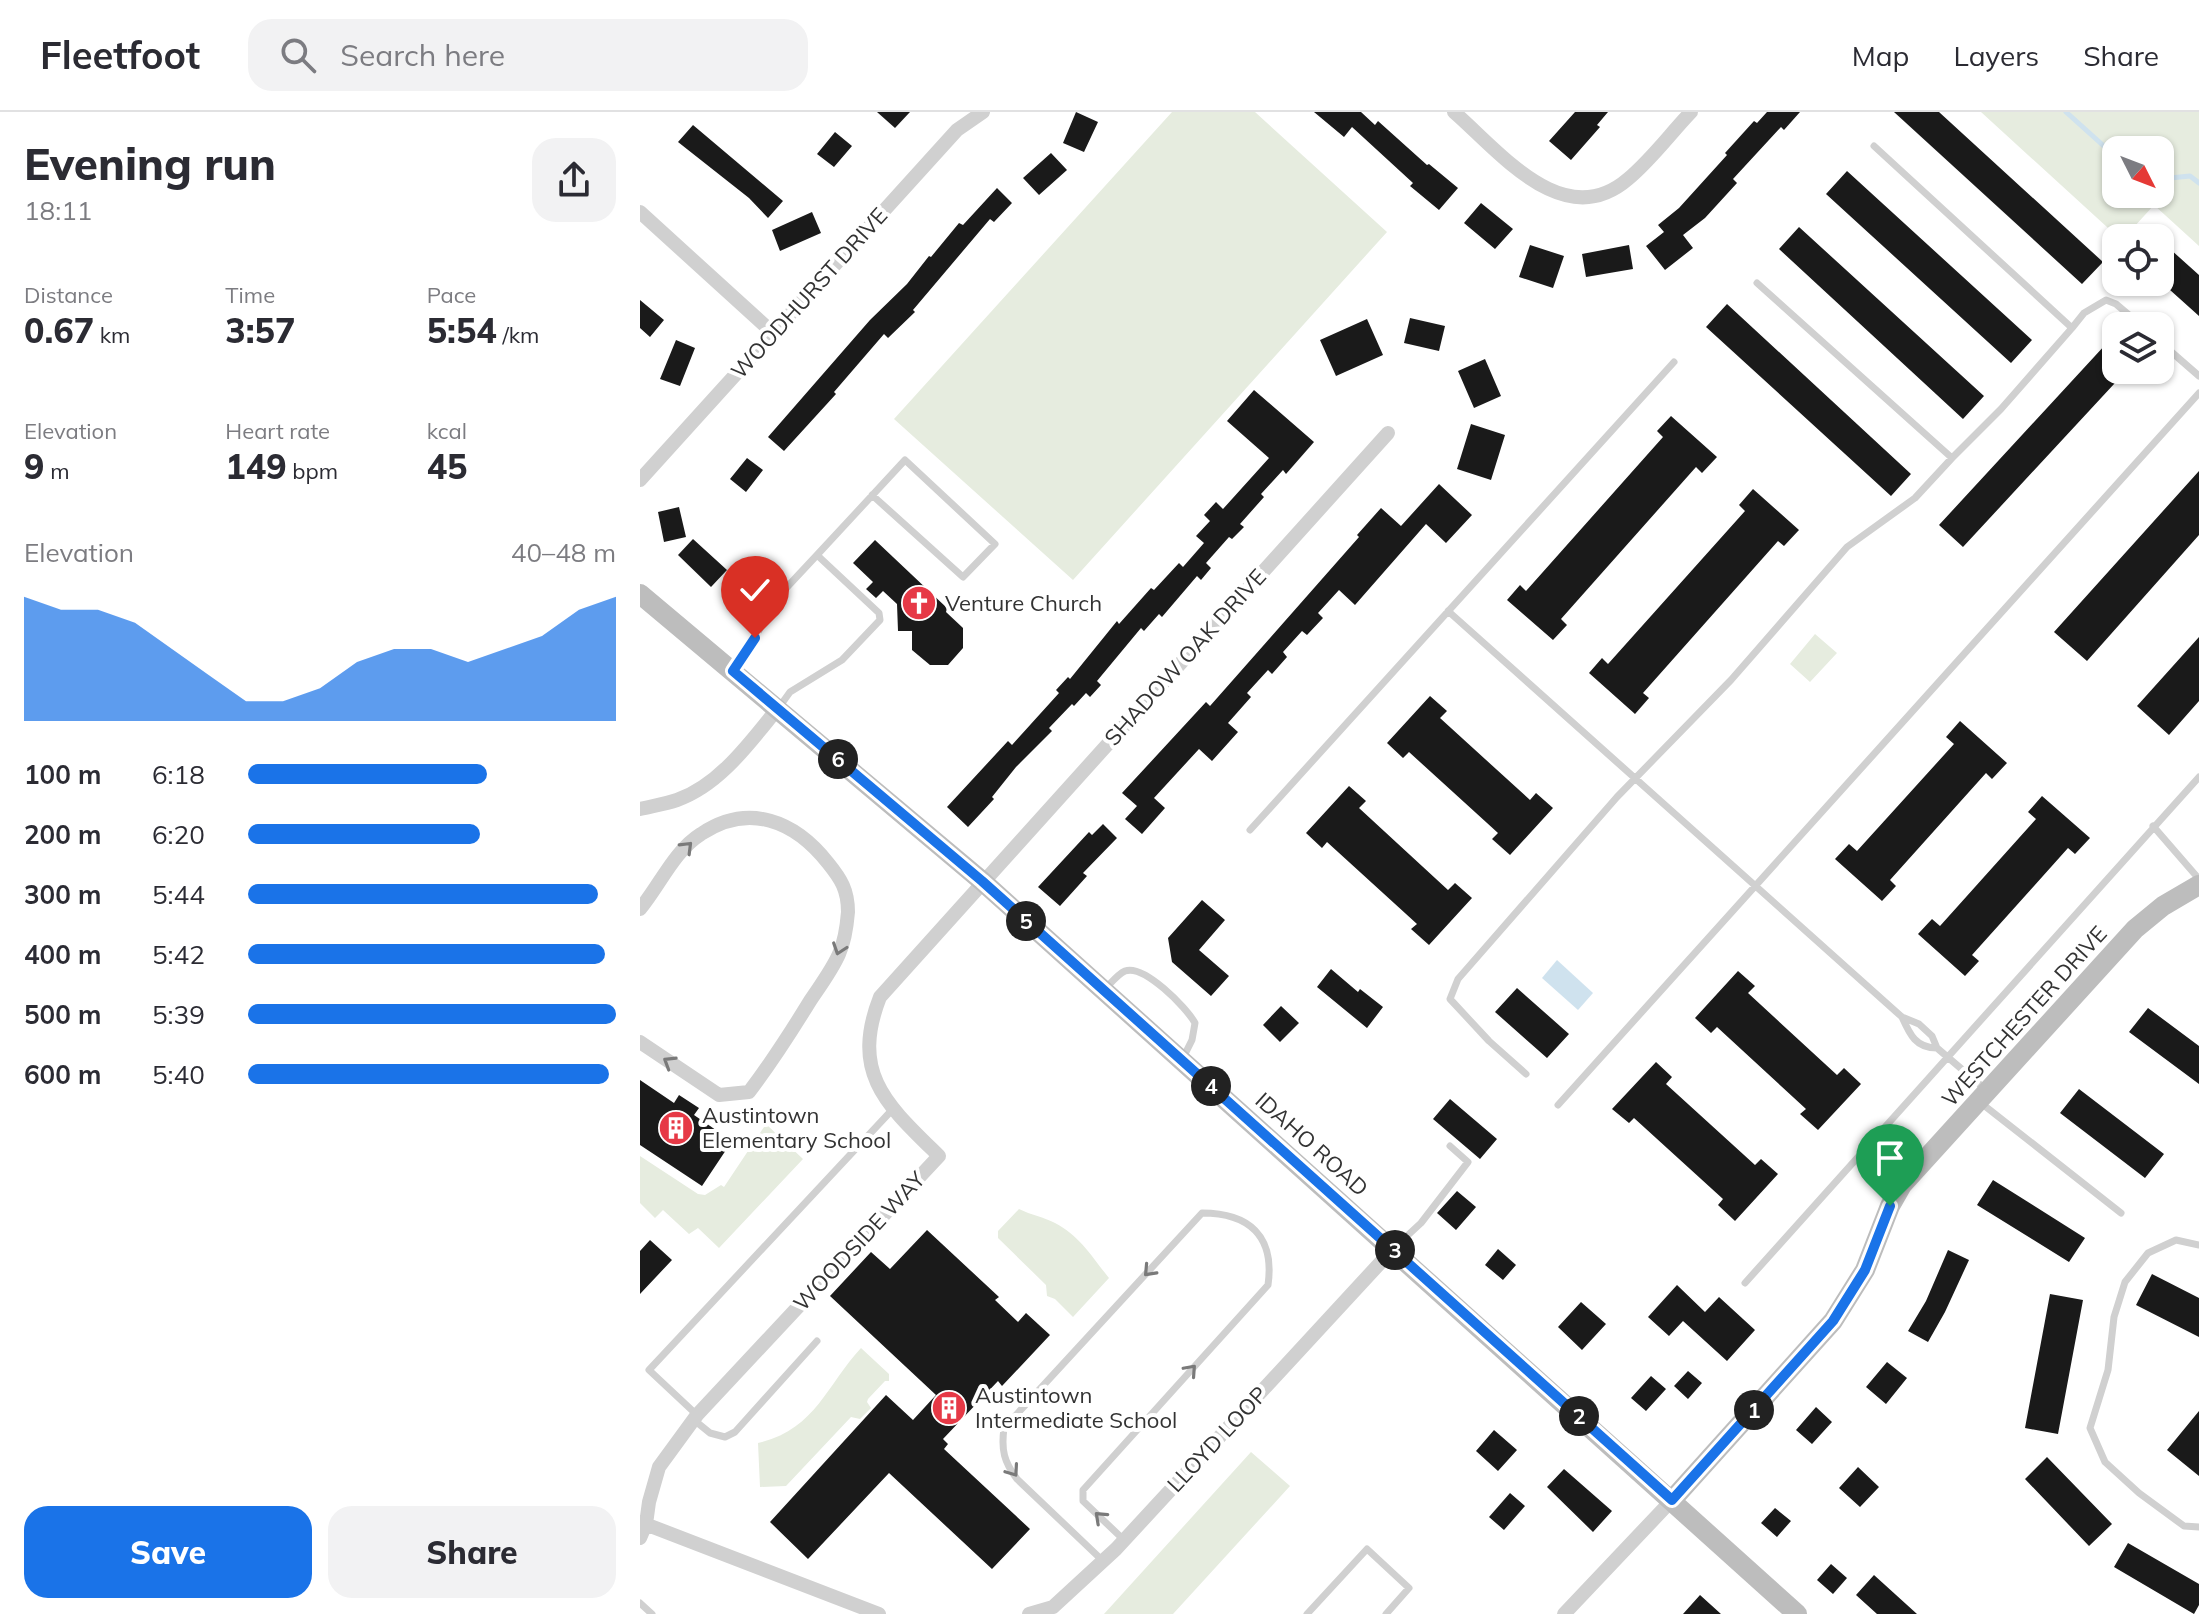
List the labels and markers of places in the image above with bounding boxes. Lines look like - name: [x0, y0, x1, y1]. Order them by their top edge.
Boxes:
- pin: [721, 556, 789, 638]
- church icon: Venture Church: [900, 584, 938, 622]
- place label: Venture Church: [945, 589, 1102, 617]
- pin: 6: [818, 739, 858, 779]
- pin: 5: [1006, 901, 1046, 941]
- pin: 4: [1191, 1066, 1231, 1106]
- place label: Austintown Elementary School: [702, 1101, 891, 1154]
- building icon: Austintown Elementary School: [657, 1109, 695, 1147]
- pin: [1856, 1124, 1924, 1206]
- pin: 3: [1375, 1230, 1415, 1270]
- place label: Austintown Intermediate School: [975, 1381, 1177, 1434]
- building icon: Austintown Intermediate School: [930, 1389, 968, 1427]
- pin: 1: [1734, 1390, 1774, 1430]
- pin: 2: [1559, 1396, 1599, 1436]

